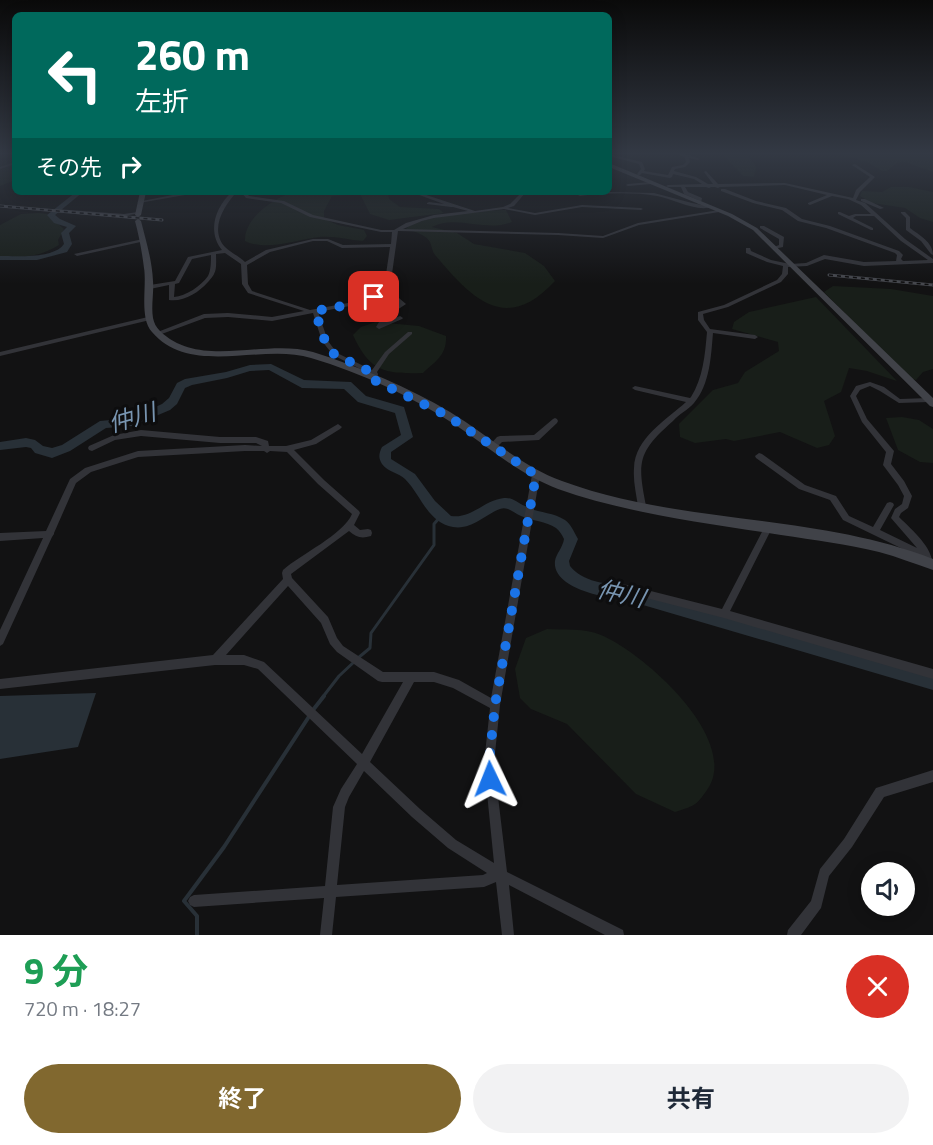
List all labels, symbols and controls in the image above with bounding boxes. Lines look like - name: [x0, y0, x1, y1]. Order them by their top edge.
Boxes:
- text: 260 m: [135, 22, 250, 86]
- icon: left: [36, 36, 114, 114]
- text: 左折: [135, 80, 189, 121]
- text: その先: [36, 150, 102, 184]
- icon: right: [114, 150, 147, 183]
- pin: [348, 271, 399, 322]
- icon: arrive: [357, 280, 390, 313]
- water label: 仲川: [104, 392, 163, 441]
- water label: 仲川: [594, 570, 652, 617]
- position arrow: [458, 747, 522, 811]
- map controls: [861, 862, 915, 916]
- button: sound: [861, 862, 915, 916]
- text: 9 分: [24, 943, 88, 998]
- button: close: [846, 955, 909, 1018]
- text: 720 m · 18:27: [24, 993, 141, 1024]
- button: 終了: [24, 1064, 461, 1133]
- button: 共有: [473, 1064, 909, 1133]

